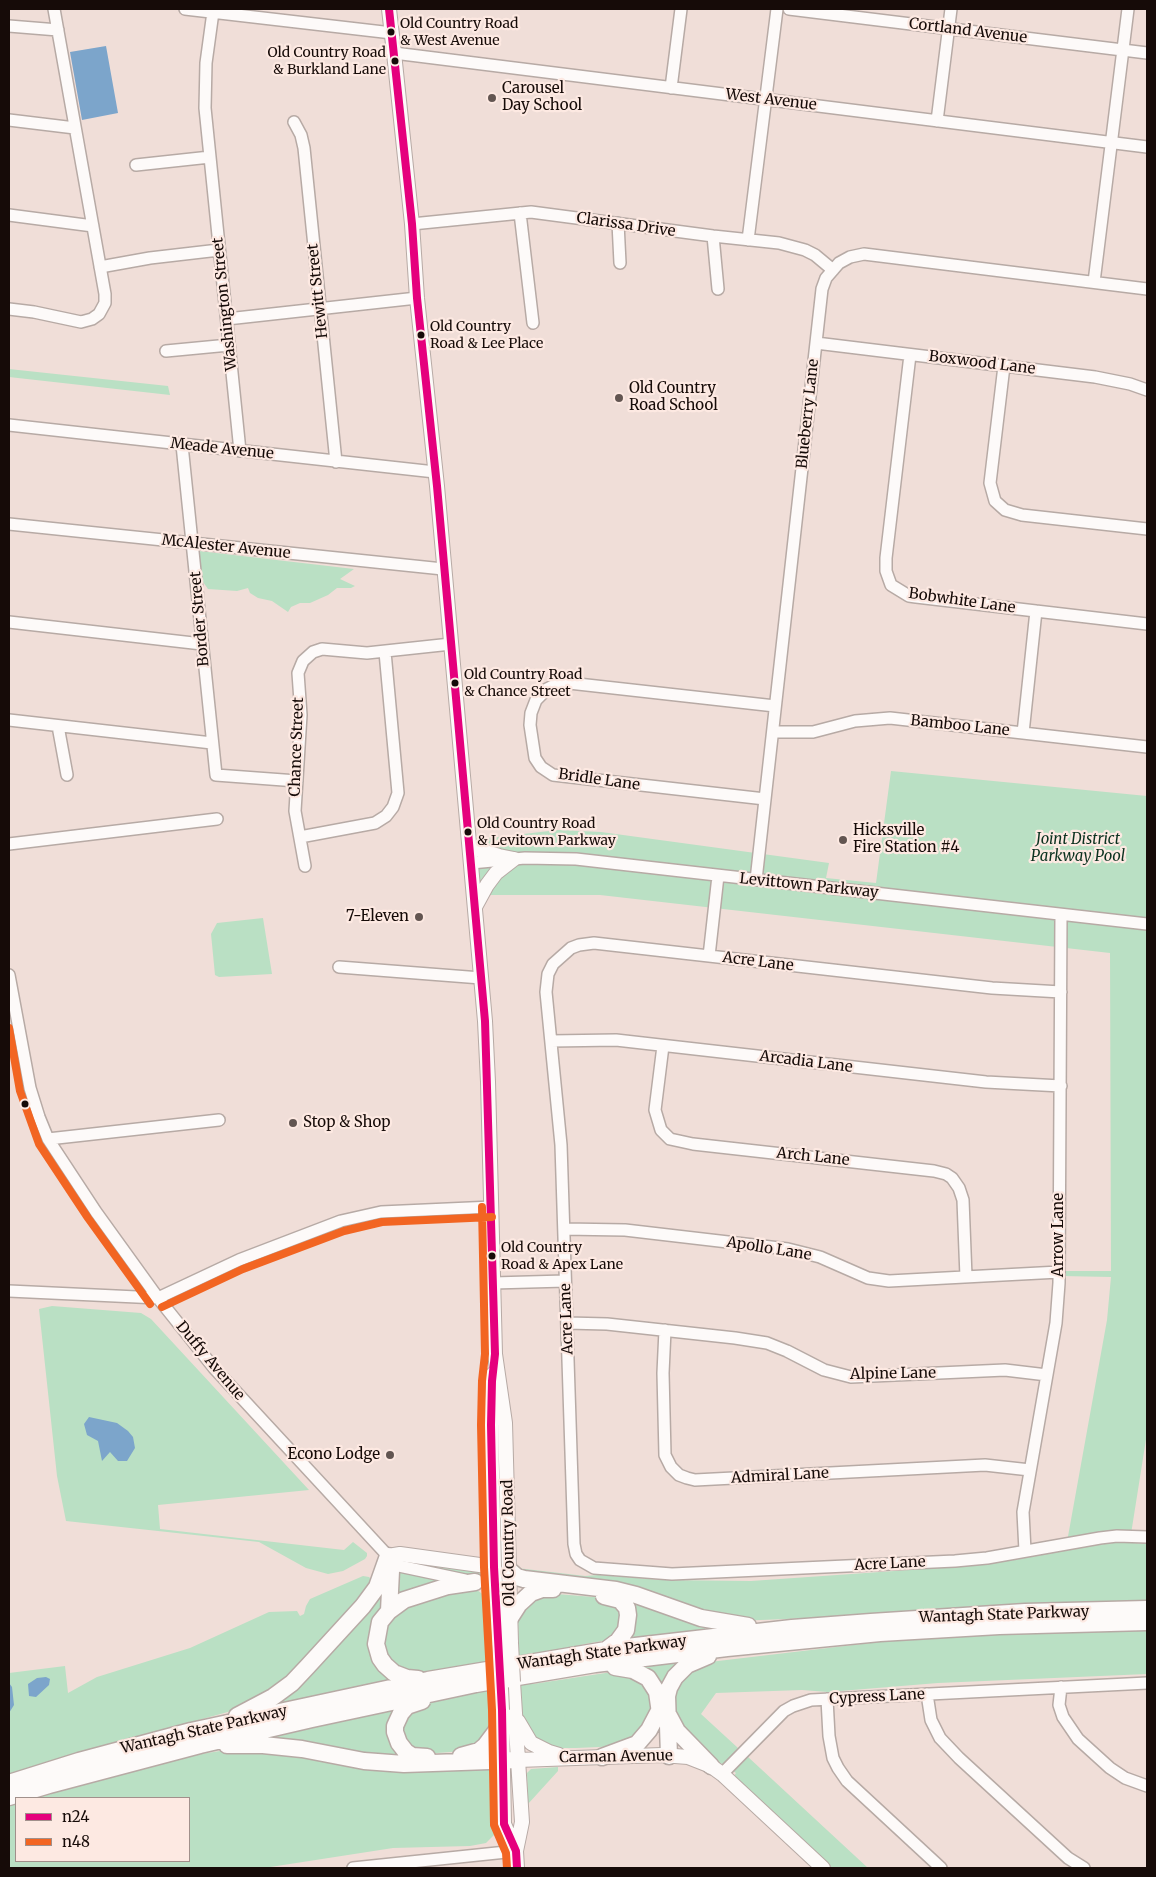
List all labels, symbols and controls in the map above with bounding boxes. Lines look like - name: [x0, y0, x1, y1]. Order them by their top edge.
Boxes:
- street label: Cortland Avenue: [908, 15, 1028, 47]
- place label: Old Country Road & West Avenue: [400, 16, 518, 48]
- marker: Old Country Road & West Avenue: [386, 27, 396, 37]
- place label: Old Country Road & Burkland Lane: [268, 45, 386, 78]
- marker: Old Country Road & Burkland Lane: [390, 56, 400, 66]
- place label: Carousel Day School: [502, 80, 582, 115]
- street label: West Avenue: [724, 85, 818, 115]
- marker: Carousel Day School: [486, 92, 498, 104]
- street label: Clarissa Drive: [575, 209, 677, 241]
- street label: Washington Street: [209, 236, 241, 372]
- street label: Hewitt Street: [304, 243, 332, 339]
- place label: Old Country Road & Lee Place: [430, 319, 543, 352]
- marker: Old Country Road & Lee Place: [416, 330, 426, 340]
- street label: Boxwood Lane: [928, 348, 1036, 378]
- street label: Blueberry Lane: [793, 358, 823, 470]
- place label: Old Country Road School: [629, 380, 718, 415]
- marker: Old Country Road School: [613, 392, 625, 404]
- street label: Meade Avenue: [169, 435, 275, 463]
- street label: McAlester Avenue: [161, 531, 291, 563]
- street label: Border Street: [187, 571, 213, 667]
- street label: Bobwhite Lane: [907, 585, 1017, 617]
- place label: Old Country Road & Chance Street: [464, 667, 582, 700]
- marker: Old Country Road & Chance Street: [450, 678, 460, 688]
- street label: Chance Street: [286, 697, 308, 797]
- street label: Bamboo Lane: [910, 712, 1010, 740]
- street label: Bridle Lane: [557, 765, 641, 795]
- place label: Old Country Road & Levitown Parkway: [477, 816, 616, 849]
- place label: Hicksville Fire Station #4: [853, 822, 960, 857]
- marker: Old Country Road & Levitown Parkway: [463, 827, 473, 837]
- park label: Joint District Parkway Pool: [1031, 831, 1125, 866]
- marker: Hicksville Fire Station #4: [837, 834, 849, 846]
- street label: Levittown Parkway: [739, 870, 879, 902]
- place label: 7-Eleven: [346, 908, 409, 926]
- marker: 7-Eleven: [413, 911, 425, 923]
- street label: Acre Lane: [721, 949, 795, 975]
- street label: Arcadia Lane: [758, 1047, 854, 1077]
- unlabelled marker: [20, 1099, 30, 1109]
- place label: Stop & Shop: [303, 1114, 391, 1132]
- marker: Stop & Shop: [287, 1117, 299, 1129]
- street label: Arch Lane: [776, 1144, 850, 1170]
- street label: Arrow Lane: [1050, 1193, 1068, 1277]
- street label: Apollo Lane: [725, 1233, 813, 1265]
- place label: Old Country Road & Apex Lane: [501, 1240, 623, 1272]
- marker: Old Country Road & Apex Lane: [487, 1251, 497, 1261]
- street label: Acre Lane: [557, 1283, 577, 1355]
- street label: Duffy Avenue: [172, 1318, 248, 1404]
- street label: Alpine Lane: [850, 1364, 936, 1384]
- place label: Econo Lodge: [288, 1446, 380, 1464]
- marker: Econo Lodge: [384, 1449, 396, 1461]
- street label: Admiral Lane: [731, 1464, 829, 1488]
- street label: Old Country Road: [499, 1479, 519, 1607]
- street label: Acre Lane: [854, 1553, 926, 1575]
- street label: Wantagh State Parkway: [918, 1603, 1090, 1627]
- street label: Wantagh State Parkway: [516, 1632, 688, 1674]
- street label: Cypress Lane: [829, 1686, 925, 1708]
- street label: Wantagh State Parkway: [119, 1702, 289, 1758]
- street label: Carman Avenue: [559, 1747, 673, 1767]
- legend: [15, 1797, 190, 1862]
- text: n24: [62, 1807, 90, 1826]
- text: n48: [62, 1832, 90, 1851]

